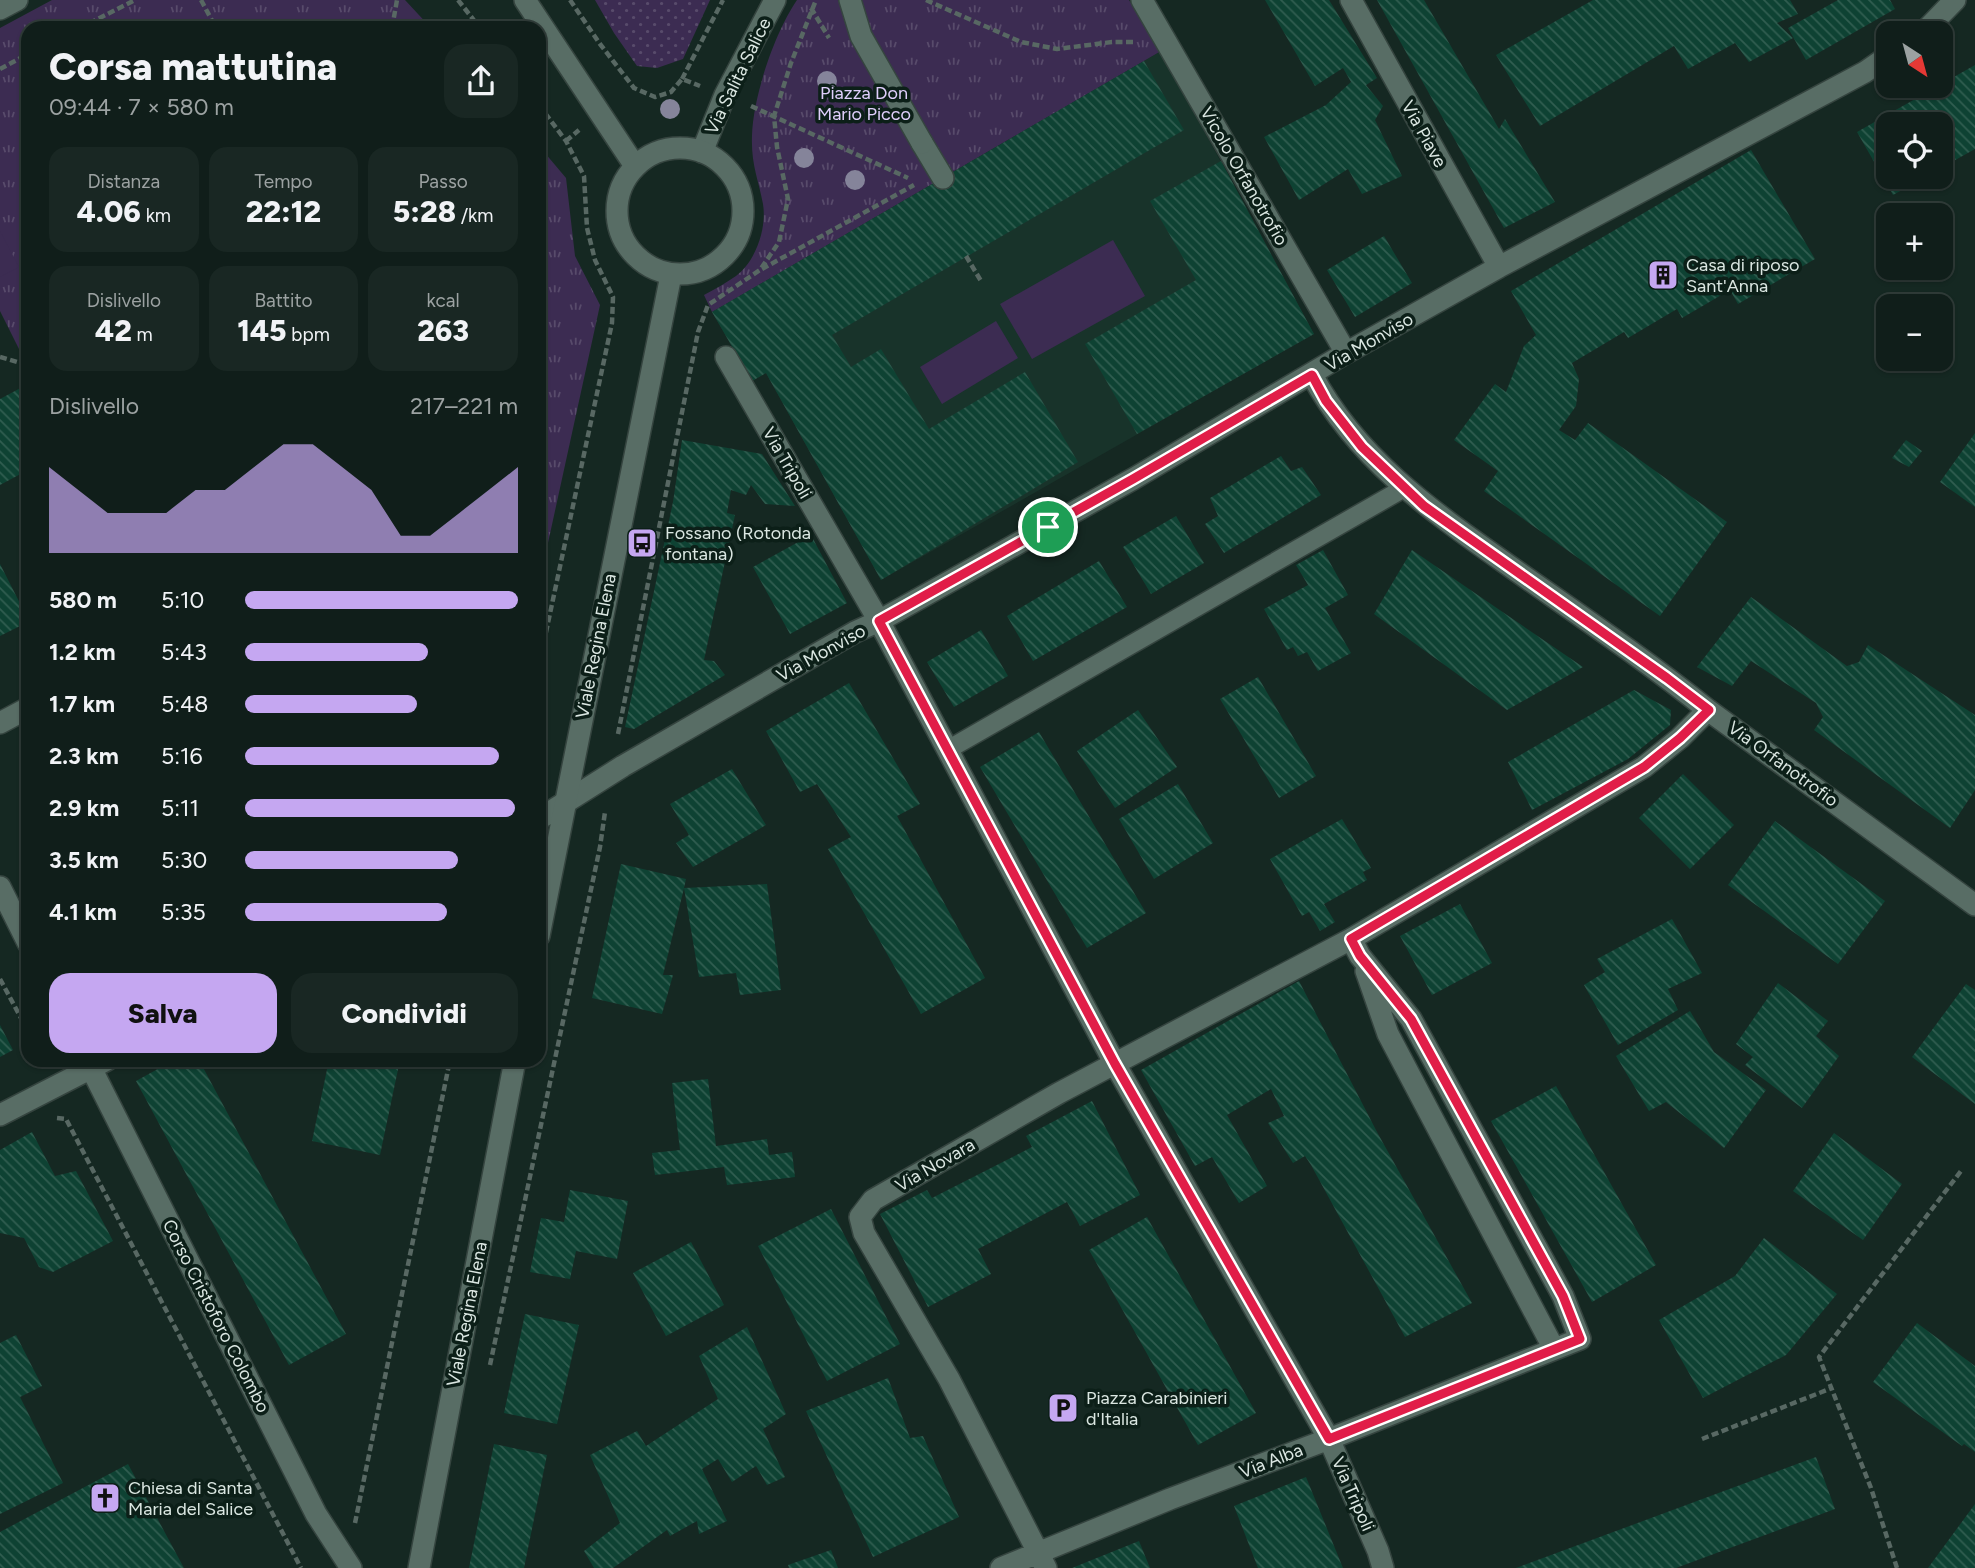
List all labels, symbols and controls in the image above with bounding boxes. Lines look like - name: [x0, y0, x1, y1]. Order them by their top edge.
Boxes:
- street label: Via Salita Salice: [700, 14, 776, 138]
- north arrow: [1876, 21, 1953, 98]
- map controls: [1876, 21, 1953, 371]
- text: Corsa mattutina: [49, 44, 337, 90]
- button: share: [444, 44, 518, 118]
- park label: Piazza Don Mario Picco: [817, 82, 911, 125]
- text: 09:44 · 7 × 580 m: [49, 93, 234, 121]
- street label: Via Piave: [1397, 97, 1451, 171]
- street label: Vicolo Orfanotrofio: [1195, 103, 1293, 249]
- button: locate: [1876, 112, 1953, 189]
- text: Distanza: [87, 170, 160, 193]
- text: Tempo: [254, 170, 313, 193]
- text: Passo: [419, 170, 468, 193]
- text: 4.06: [77, 193, 141, 230]
- text: 22:12: [246, 193, 321, 230]
- text: 5:28: [393, 193, 456, 230]
- button: +: [1876, 203, 1953, 280]
- text: km: [141, 204, 171, 227]
- text: /km: [456, 204, 494, 227]
- place label: Casa di riposo Sant'Anna: [1686, 254, 1800, 297]
- building icon: Casa di riposo Sant'Anna: [1646, 258, 1680, 292]
- text: Dislivello: [87, 289, 161, 312]
- text: Battito: [254, 289, 313, 312]
- text: kcal: [427, 289, 460, 312]
- button: −: [1876, 294, 1953, 371]
- street label: Via Monviso: [1321, 308, 1417, 376]
- text: 42: [95, 312, 132, 349]
- text: 145: [237, 312, 287, 349]
- text: 263: [417, 312, 469, 349]
- text: m: [132, 323, 153, 346]
- text: bpm: [287, 323, 330, 346]
- text: Dislivello: [49, 392, 139, 420]
- text: 217–221 m: [410, 392, 518, 420]
- street label: Via Tripoli: [758, 423, 816, 503]
- pin: [1018, 497, 1078, 557]
- icon: arrive: [1029, 508, 1067, 546]
- place label: Fossano (Rotonda fontana): [665, 522, 811, 565]
- bus stop icon: Fossano (Rotonda fontana): [625, 526, 659, 560]
- street label: Viale Regina Elena: [571, 572, 621, 720]
- text: 580 m: [49, 586, 117, 614]
- text: 5:10: [161, 586, 204, 614]
- street label: Via Monviso: [773, 620, 869, 686]
- text: 1.2 km: [49, 638, 116, 666]
- text: 5:43: [161, 638, 207, 666]
- text: 1.7 km: [49, 690, 115, 718]
- text: 5:48: [161, 690, 208, 718]
- street label: Via Orfanotrofio: [1723, 717, 1843, 811]
- text: 2.3 km: [49, 742, 119, 770]
- text: 5:16: [161, 742, 203, 770]
- text: 2.9 km: [49, 794, 119, 822]
- text: 5:11: [161, 794, 199, 822]
- text: 3.5 km: [49, 846, 119, 874]
- text: 5:30: [161, 846, 207, 874]
- text: 4.1 km: [49, 898, 117, 926]
- text: 5:35: [161, 898, 206, 926]
- button: Salva: [49, 973, 277, 1053]
- button: Condividi: [291, 973, 518, 1053]
- street label: Via Novara: [891, 1133, 979, 1197]
- street label: Corso Cristoforo Colombo: [158, 1216, 274, 1416]
- street label: Viale Regina Elena: [442, 1240, 492, 1388]
- place label: Piazza Carabinieri d'Italia: [1086, 1387, 1228, 1430]
- parking icon: Piazza Carabinieri d'Italia: [1046, 1391, 1080, 1425]
- street label: Via Alba: [1236, 1439, 1306, 1483]
- street label: Via Tripoli: [1327, 1454, 1379, 1534]
- place label: Chiesa di Santa Maria del Salice: [128, 1477, 253, 1520]
- church icon: Chiesa di Santa Maria del Salice: [88, 1481, 122, 1515]

